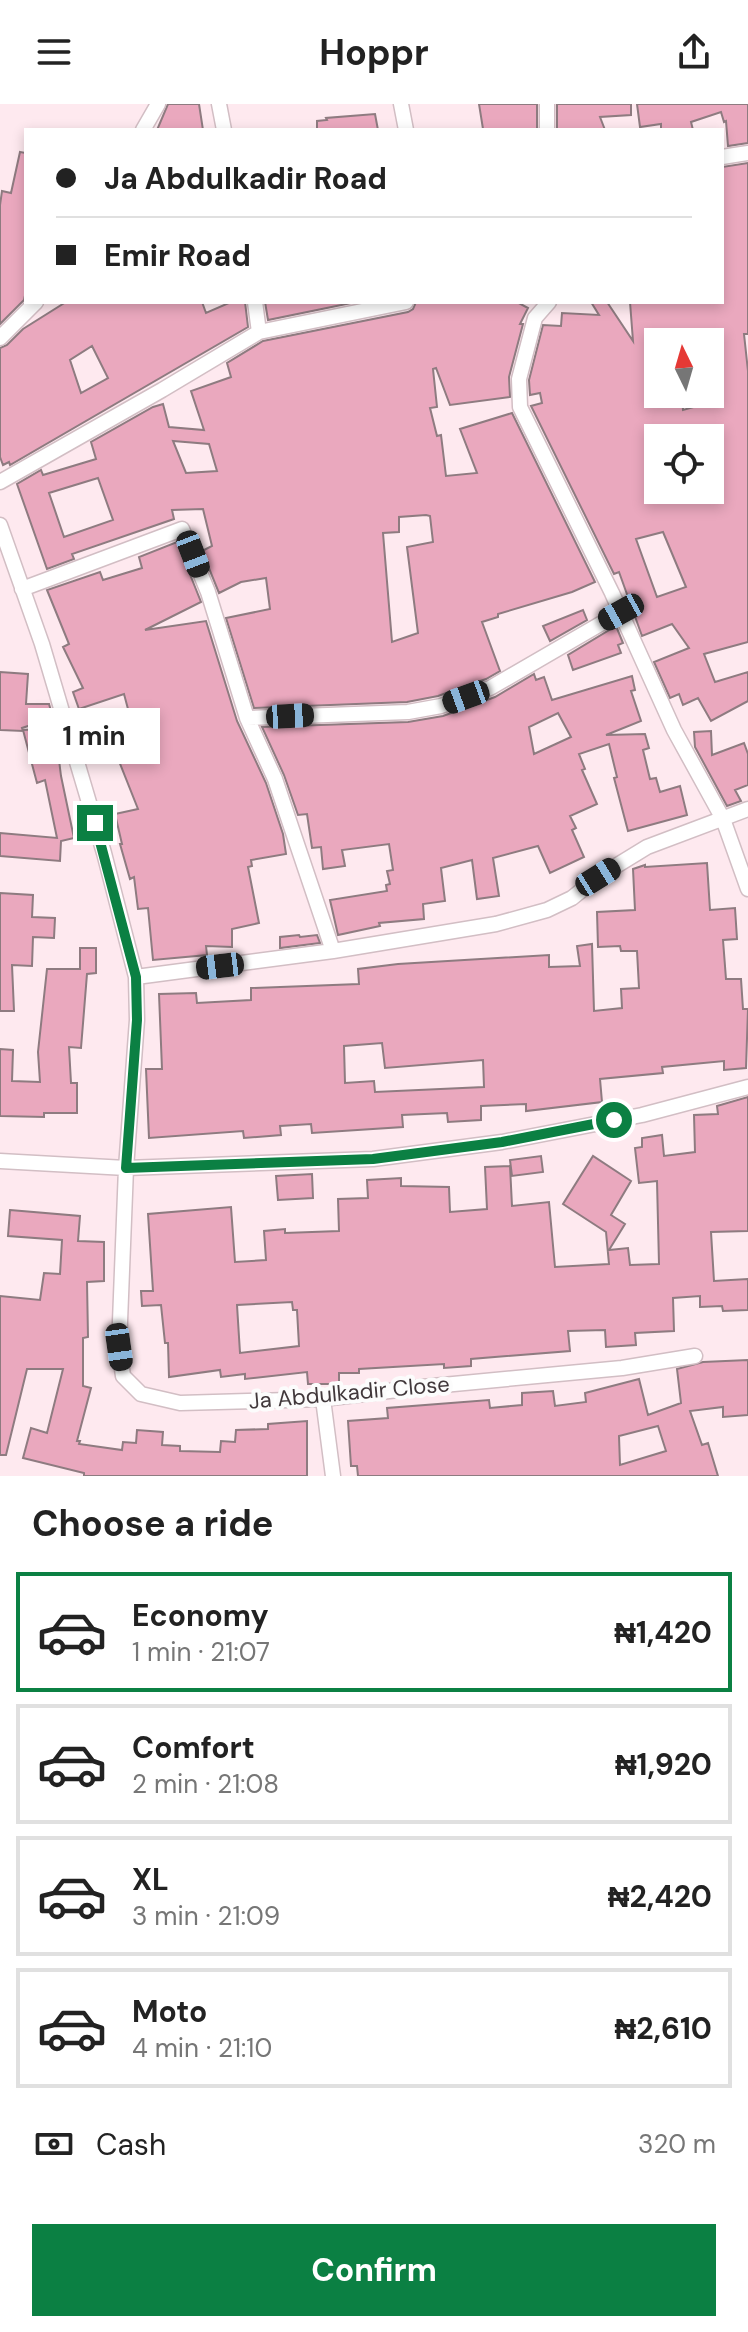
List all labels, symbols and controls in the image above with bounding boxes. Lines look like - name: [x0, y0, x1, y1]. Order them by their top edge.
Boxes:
- text: Hoppr: [319, 29, 429, 76]
- icon: menu: [32, 30, 76, 74]
- icon: share: [672, 30, 716, 74]
- text: Ja Abdulkadir Road: [104, 159, 387, 198]
- text: Emir Road: [104, 236, 251, 275]
- north arrow: [644, 328, 724, 408]
- map controls: [644, 328, 724, 504]
- button: locate: [644, 424, 724, 504]
- car: [173, 527, 213, 581]
- car: [594, 590, 648, 634]
- car: [439, 678, 493, 716]
- car: [265, 703, 315, 729]
- callout: 1 min: [29, 707, 161, 763]
- text: 1 min: [62, 719, 126, 753]
- route end: [77, 805, 113, 841]
- car: [571, 854, 625, 900]
- car: [195, 951, 245, 981]
- route start: [596, 1102, 632, 1138]
- car: [104, 1322, 134, 1372]
- street label: Ja Abdulkadir Close: [247, 1369, 451, 1416]
- text: Choose a ride: [32, 1500, 273, 1547]
- icon: car: [36, 1596, 108, 1668]
- text: Economy: [132, 1596, 269, 1635]
- text: ₦1,420: [614, 1613, 712, 1652]
- text: 1 min · 21:07: [132, 1635, 270, 1669]
- icon: car: [36, 1728, 108, 1800]
- text: Comfort: [132, 1728, 255, 1767]
- text: ₦1,920: [615, 1745, 712, 1784]
- text: 2 min · 21:08: [132, 1767, 279, 1801]
- icon: car: [36, 1860, 108, 1932]
- text: XL: [132, 1860, 169, 1899]
- text: ₦2,420: [608, 1877, 712, 1916]
- text: 3 min · 21:09: [132, 1899, 280, 1933]
- icon: car: [36, 1992, 108, 2064]
- text: Moto: [132, 1992, 207, 2031]
- text: ₦2,610: [615, 2009, 712, 2048]
- text: 4 min · 21:10: [132, 2031, 272, 2065]
- icon: cash: [32, 2122, 76, 2166]
- text: Cash: [96, 2125, 166, 2164]
- text: 320 m: [638, 2127, 716, 2161]
- button: Confirm: [32, 2224, 716, 2316]

